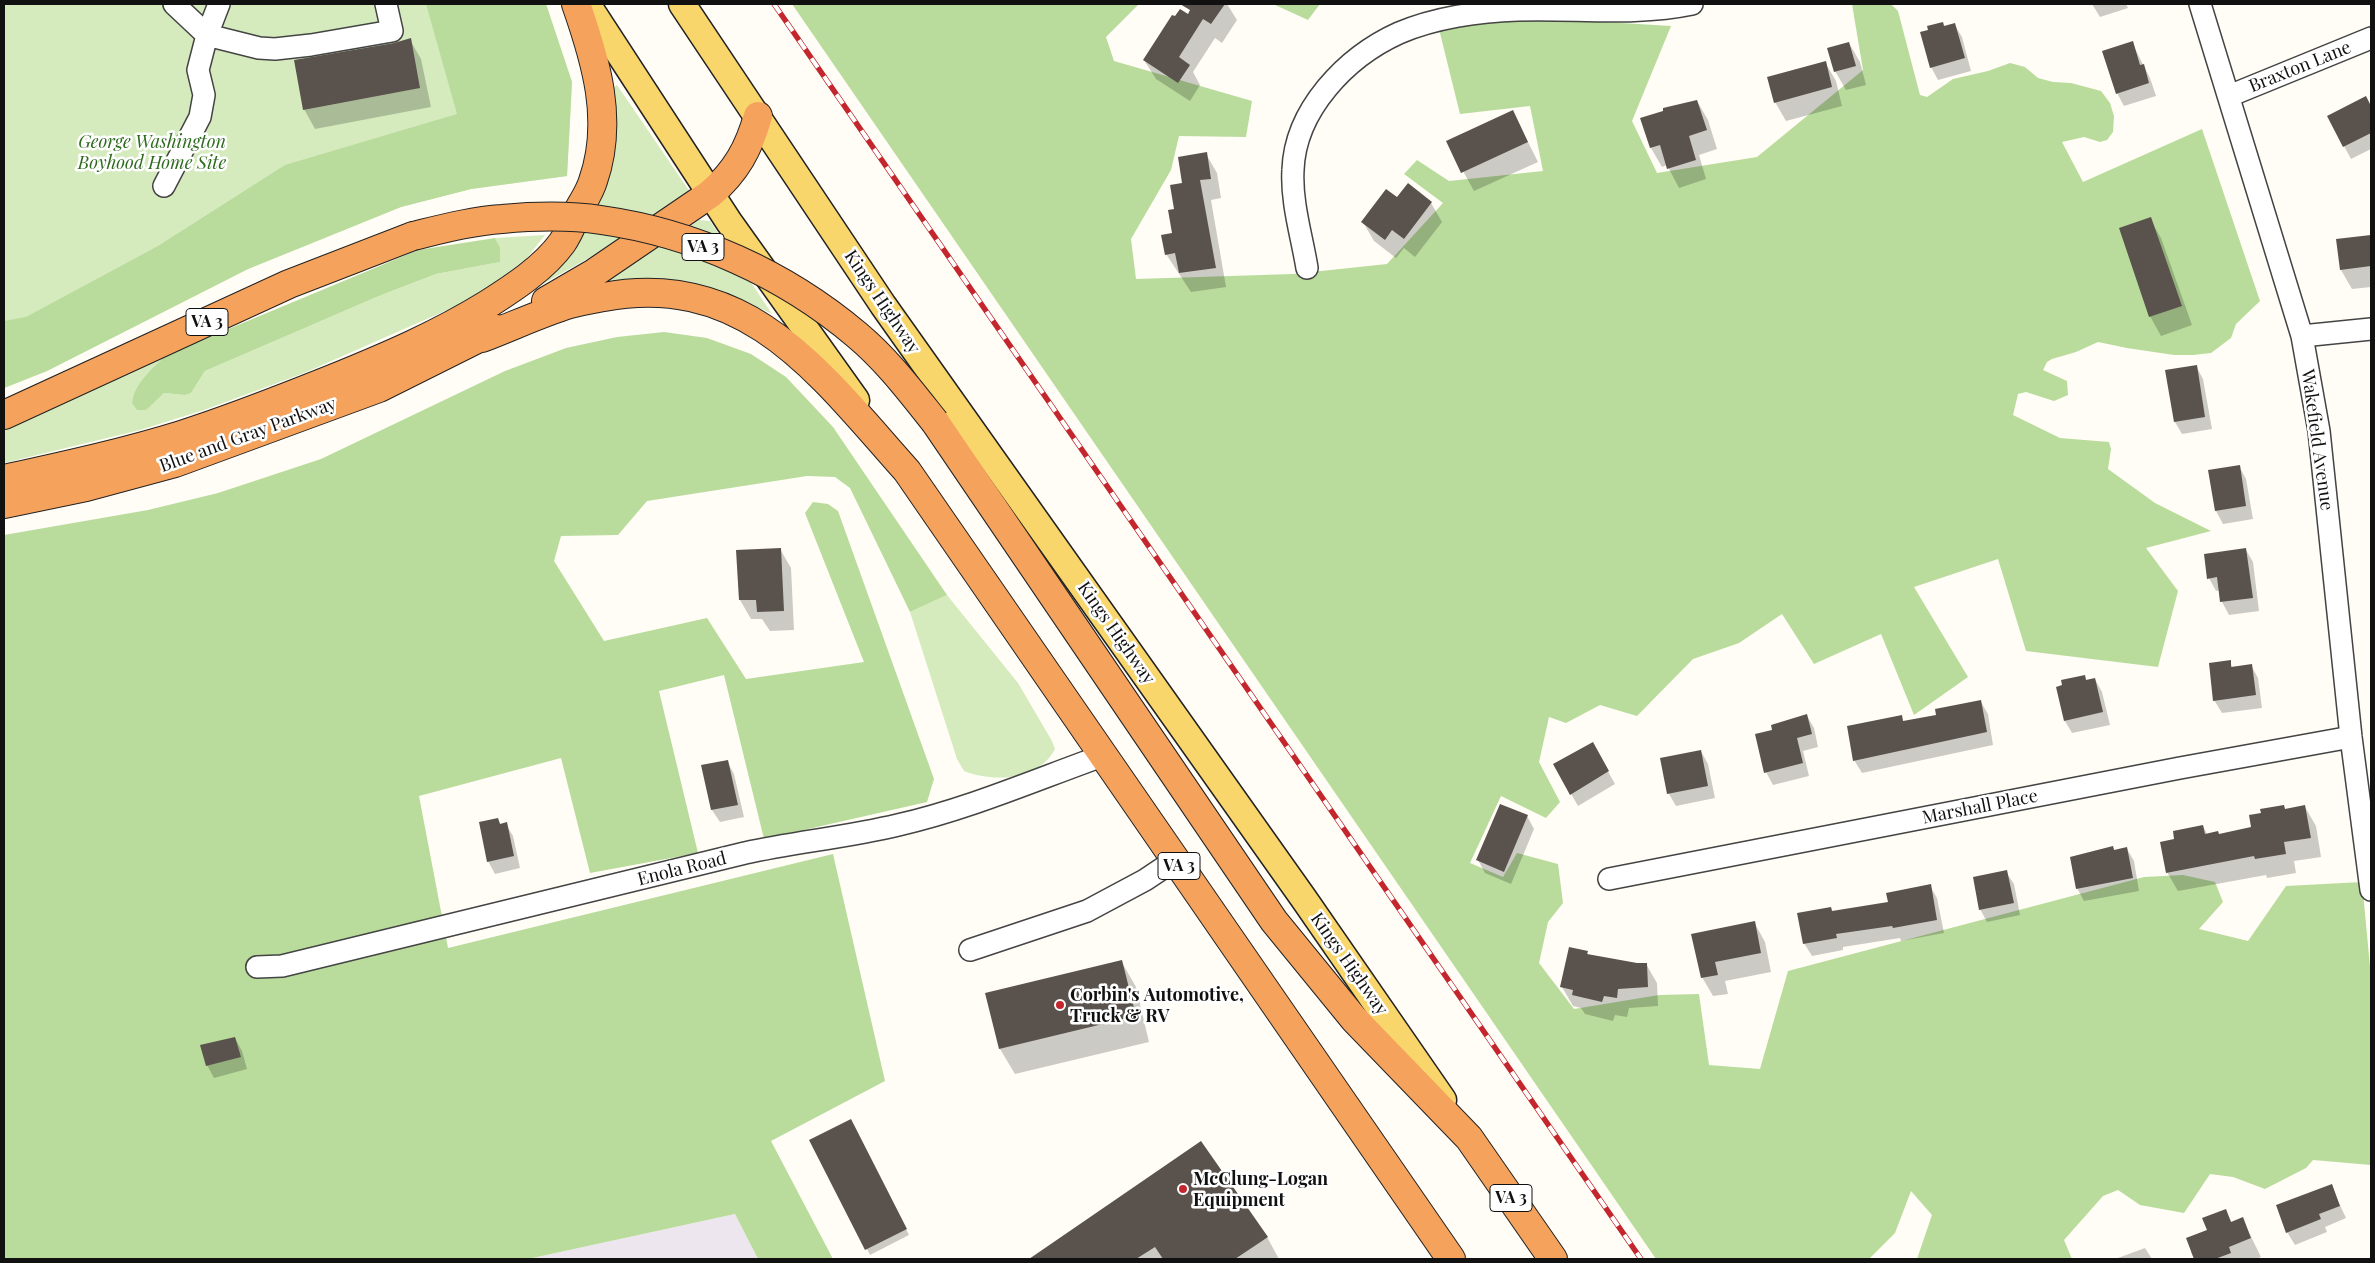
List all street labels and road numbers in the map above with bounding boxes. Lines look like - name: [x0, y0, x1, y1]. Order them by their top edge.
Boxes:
- street label: Braxton Lane: [2246, 37, 2354, 97]
- road number: VA 3: [682, 233, 724, 260]
- street label: Kings Highway: [839, 246, 925, 358]
- road number: VA 3: [186, 308, 228, 336]
- street label: Wakefield Avenue: [2296, 368, 2338, 512]
- street label: Blue and Gray Parkway: [157, 393, 339, 477]
- street label: Kings Highway: [1073, 578, 1159, 688]
- street label: Marshall Place: [1920, 785, 2040, 829]
- street label: Enola Road: [635, 848, 729, 890]
- road number: VA 3: [1158, 852, 1200, 879]
- street label: Kings Highway: [1306, 909, 1392, 1019]
- road number: VA 3: [1490, 1184, 1532, 1212]

